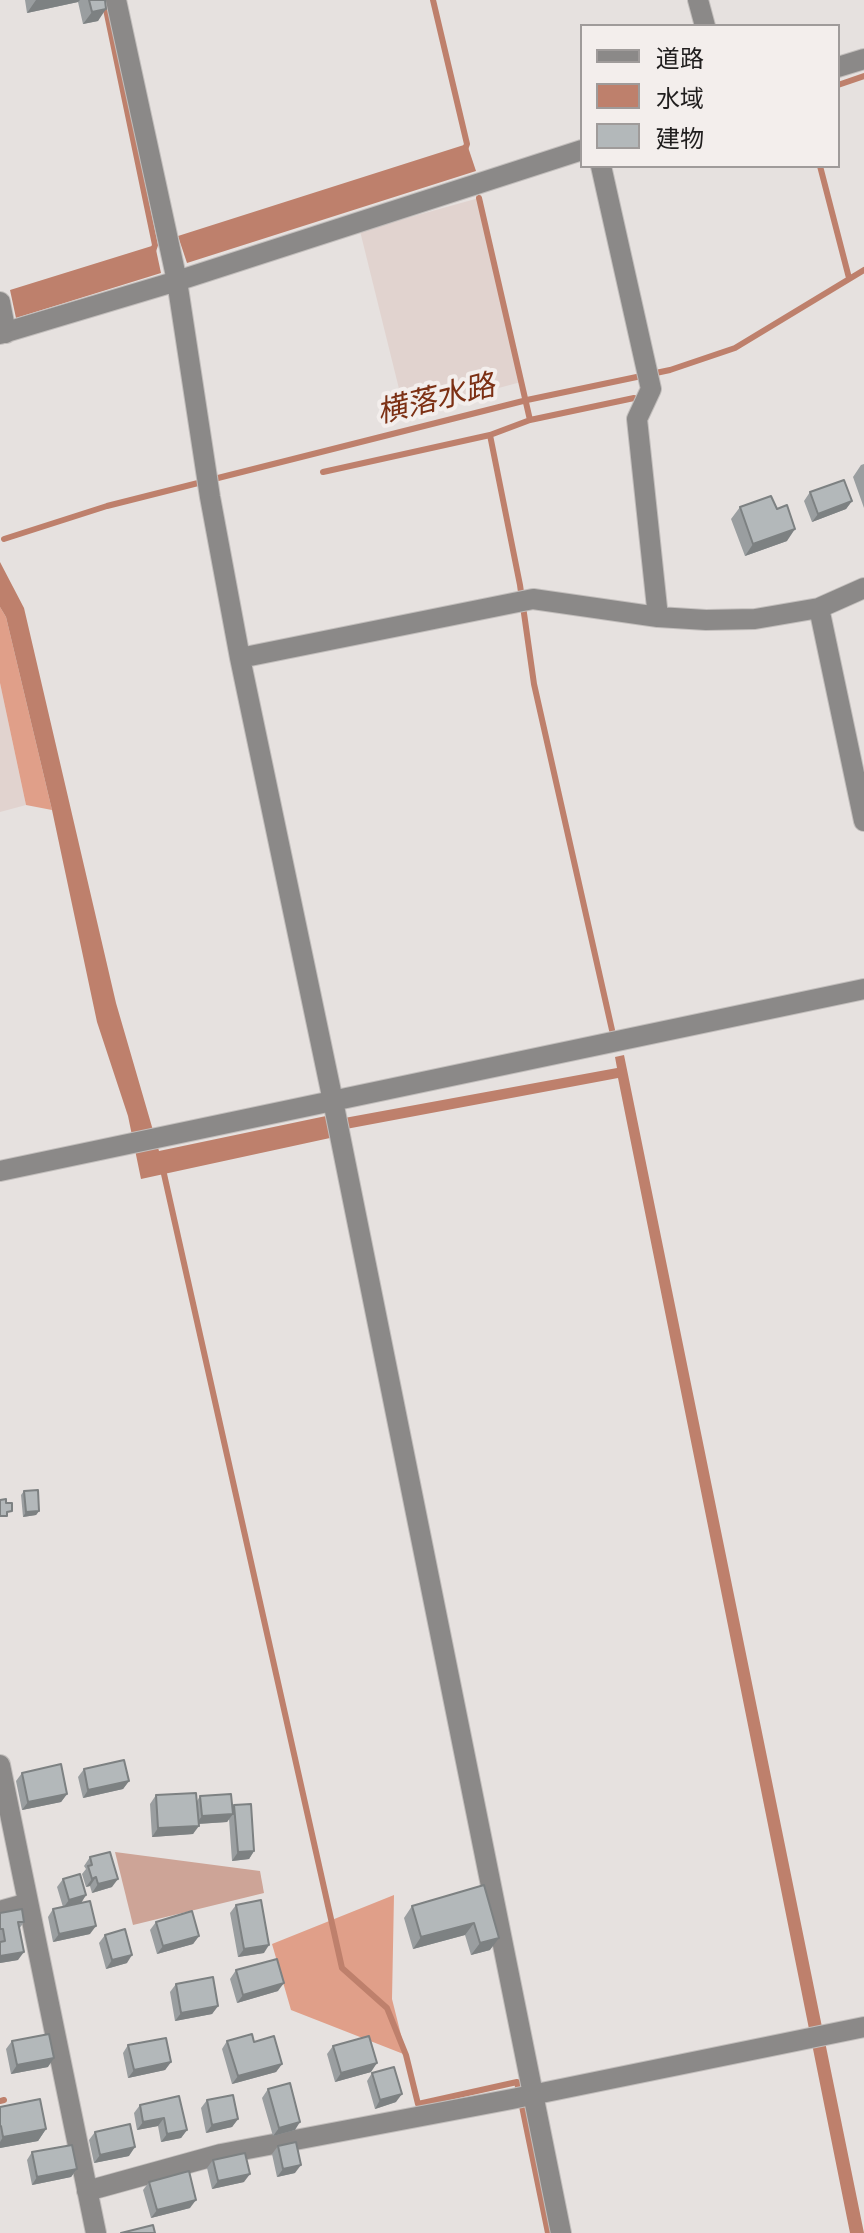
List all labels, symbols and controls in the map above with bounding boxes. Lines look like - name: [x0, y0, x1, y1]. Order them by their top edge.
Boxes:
- legend: [580, 24, 840, 168]
- text: 道路: [656, 41, 704, 74]
- text: 水域: [656, 81, 704, 114]
- text: 建物: [656, 121, 704, 154]
- water label: 横落水路: [373, 368, 499, 432]

